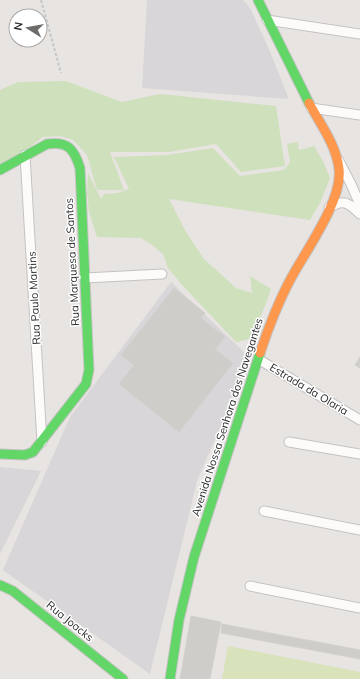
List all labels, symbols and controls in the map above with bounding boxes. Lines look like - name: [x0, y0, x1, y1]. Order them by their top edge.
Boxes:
- north arrow: [8, 8, 48, 48]
- text: N: [11, 21, 26, 32]
- street label: Rua Marquesa de Santos: [62, 198, 82, 326]
- street label: Rua Paulo Martins: [25, 251, 43, 345]
- street label: Avenida Nossa Senhora dos Navegantes: [188, 316, 266, 518]
- street label: Estrada da Olaria: [267, 360, 351, 418]
- street label: Rua Joacks: [44, 598, 96, 644]

